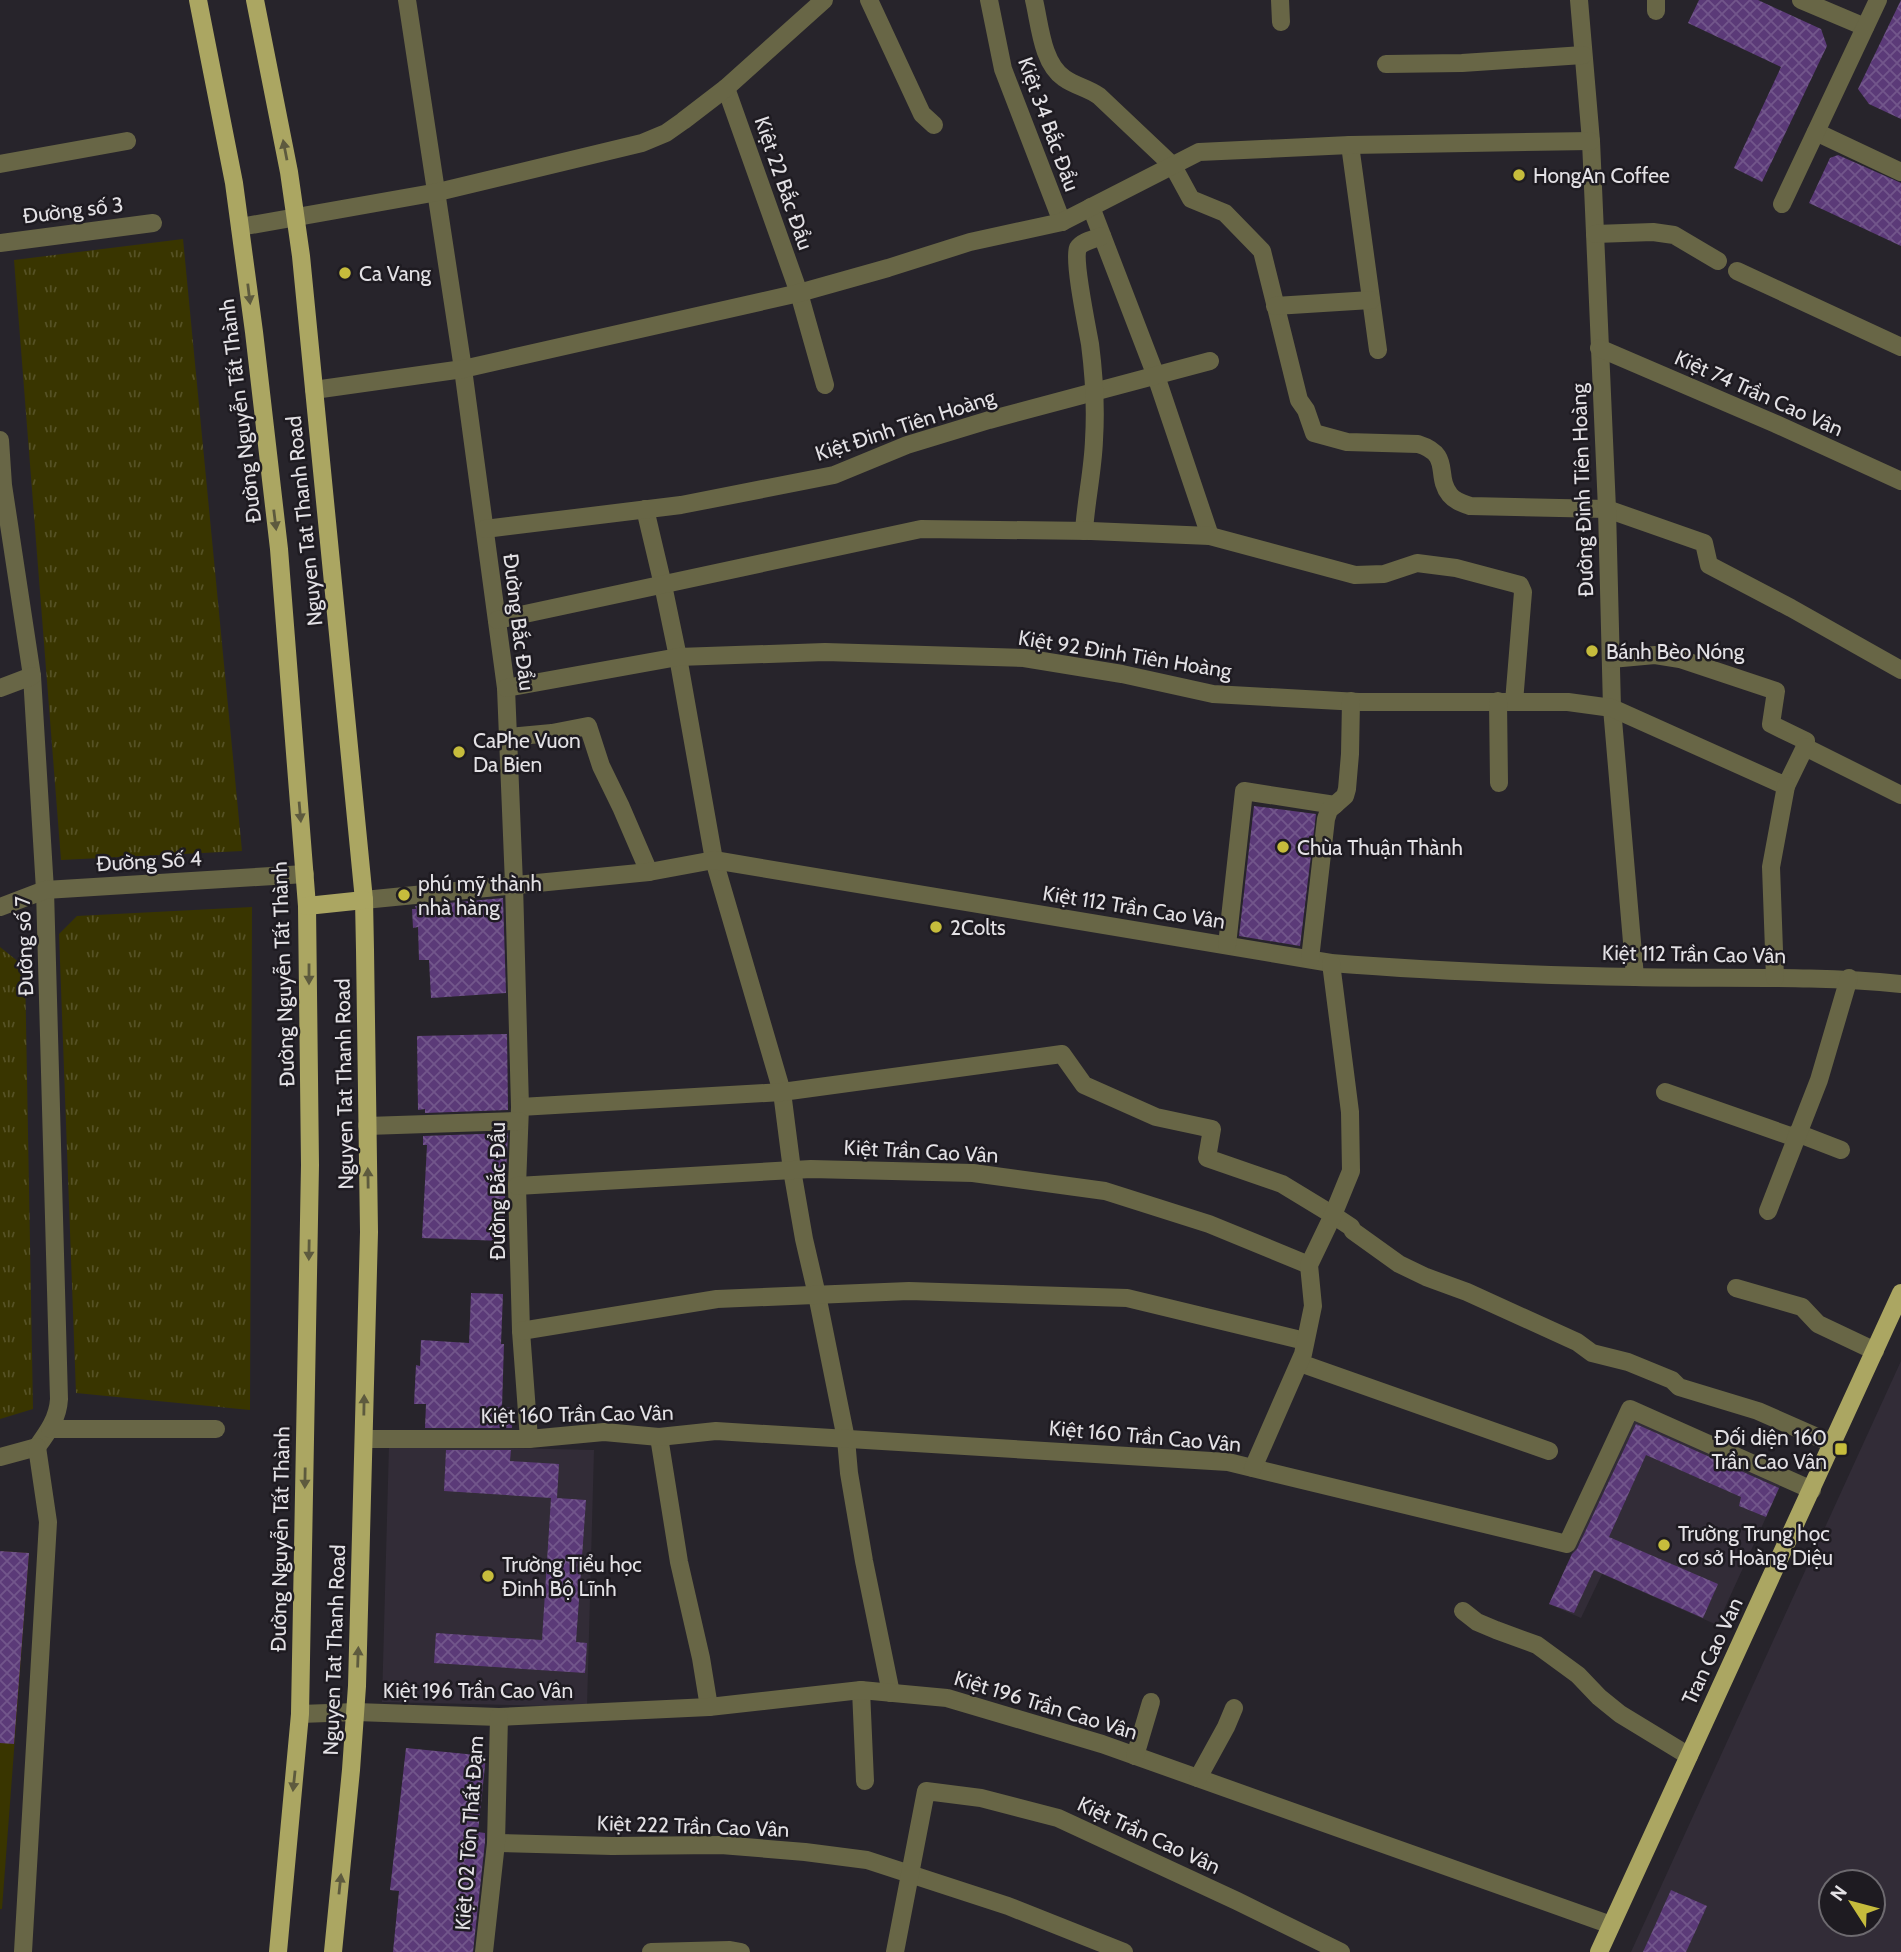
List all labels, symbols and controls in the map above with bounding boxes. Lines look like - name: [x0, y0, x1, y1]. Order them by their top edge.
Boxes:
- street label: Kiệt 34 Bắc Đẩu: [1013, 54, 1085, 194]
- street label: Kiệt 22 Bắc Đẩu: [749, 113, 819, 253]
- one-way arrow: [279, 139, 290, 161]
- place label: HongAn Coffee: [1533, 163, 1670, 188]
- marker: HongAn Coffee: [1511, 167, 1527, 183]
- street label: Đường số 3: [21, 191, 125, 229]
- place label: Ca Vang: [359, 261, 432, 286]
- marker: Ca Vang: [337, 265, 353, 281]
- one-way arrow: [244, 283, 255, 305]
- street label: Đường Nguyễn Tất Thành: [214, 298, 266, 524]
- street label: Kiệt 74 Trần Cao Vân: [1671, 345, 1847, 441]
- street label: Đường Đinh Tiên Hoàng: [1566, 382, 1598, 597]
- street label: Kiệt Đinh Tiên Hoàng: [812, 384, 999, 466]
- street label: Nguyen Tat Thanh Road: [281, 415, 327, 627]
- one-way arrow: [270, 509, 281, 531]
- street label: Đường Bắc Đẩu: [498, 552, 540, 692]
- street label: Kiệt 92 Đinh Tiên Hoàng: [1017, 625, 1234, 683]
- place label: Bánh Bèo Nóng: [1606, 639, 1745, 664]
- marker: Bánh Bèo Nóng: [1584, 643, 1600, 659]
- place label: CaPhe Vuon Da Bien: [473, 728, 581, 777]
- marker: CaPhe Vuon Da Bien: [451, 744, 467, 760]
- one-way arrow: [295, 801, 306, 823]
- place label: Chùa Thuận Thành: [1297, 835, 1463, 860]
- marker: Chùa Thuận Thành: [1275, 839, 1291, 855]
- street label: Đường Số 4: [96, 846, 202, 876]
- street label: Đường Nguyễn Tất Thành: [267, 861, 299, 1087]
- place label: phú mỹ thành nhà hàng: [418, 871, 542, 920]
- street label: Kiệt 112 Trần Cao Vân: [1041, 880, 1227, 934]
- marker: phú mỹ thành nhà hàng: [396, 887, 412, 903]
- street label: Đường số 7: [10, 895, 38, 997]
- place label: 2Colts: [950, 915, 1006, 940]
- marker: 2Colts: [928, 919, 944, 935]
- street label: Kiệt 112 Trần Cao Vân: [1602, 940, 1786, 968]
- one-way arrow: [303, 963, 315, 985]
- street label: Nguyen Tat Thanh Road: [330, 978, 358, 1190]
- street label: Đường Bắc Đẩu: [485, 1122, 510, 1260]
- street label: Kiệt Trần Cao Vân: [843, 1134, 999, 1168]
- one-way arrow: [362, 1167, 374, 1189]
- one-way arrow: [303, 1240, 315, 1262]
- one-way arrow: [359, 1394, 370, 1416]
- street label: Kiệt 160 Trần Cao Vân: [480, 1400, 674, 1428]
- street label: Kiệt 160 Trần Cao Vân: [1048, 1415, 1242, 1457]
- place label: Đối diện 160 Trần Cao Vân: [1712, 1425, 1827, 1474]
- street label: Đường Nguyễn Tất Thành: [266, 1426, 294, 1652]
- marker: Đối diện 160 Trần Cao Vân: [1833, 1441, 1849, 1457]
- one-way arrow: [299, 1467, 310, 1489]
- place label: Trường Trung học cơ sở Hoàng Diệu: [1678, 1521, 1833, 1570]
- marker: Trường Trung học cơ sở Hoàng Diệu: [1656, 1537, 1672, 1553]
- street label: Nguyen Tat Thanh Road: [318, 1544, 350, 1756]
- place label: Trường Tiểu học Đinh Bộ Lĩnh: [502, 1552, 642, 1601]
- marker: Trường Tiểu học Đinh Bộ Lĩnh: [480, 1568, 496, 1584]
- street label: Tran Cao Van: [1676, 1593, 1748, 1709]
- one-way arrow: [352, 1646, 364, 1668]
- street label: Kiệt 196 Trần Cao Vân: [951, 1665, 1141, 1745]
- street label: Kiệt 196 Trần Cao Vân: [383, 1678, 573, 1703]
- street label: Kiệt 02 Tôn Thất Đạm: [450, 1735, 488, 1931]
- one-way arrow: [288, 1771, 299, 1793]
- street label: Kiệt Trần Cao Vân: [1074, 1791, 1224, 1879]
- street label: Kiệt 222 Trần Cao Vân: [596, 1810, 790, 1842]
- north arrow: [1817, 1868, 1887, 1938]
- one-way arrow: [335, 1873, 346, 1895]
- text: N: [1825, 1881, 1852, 1905]

